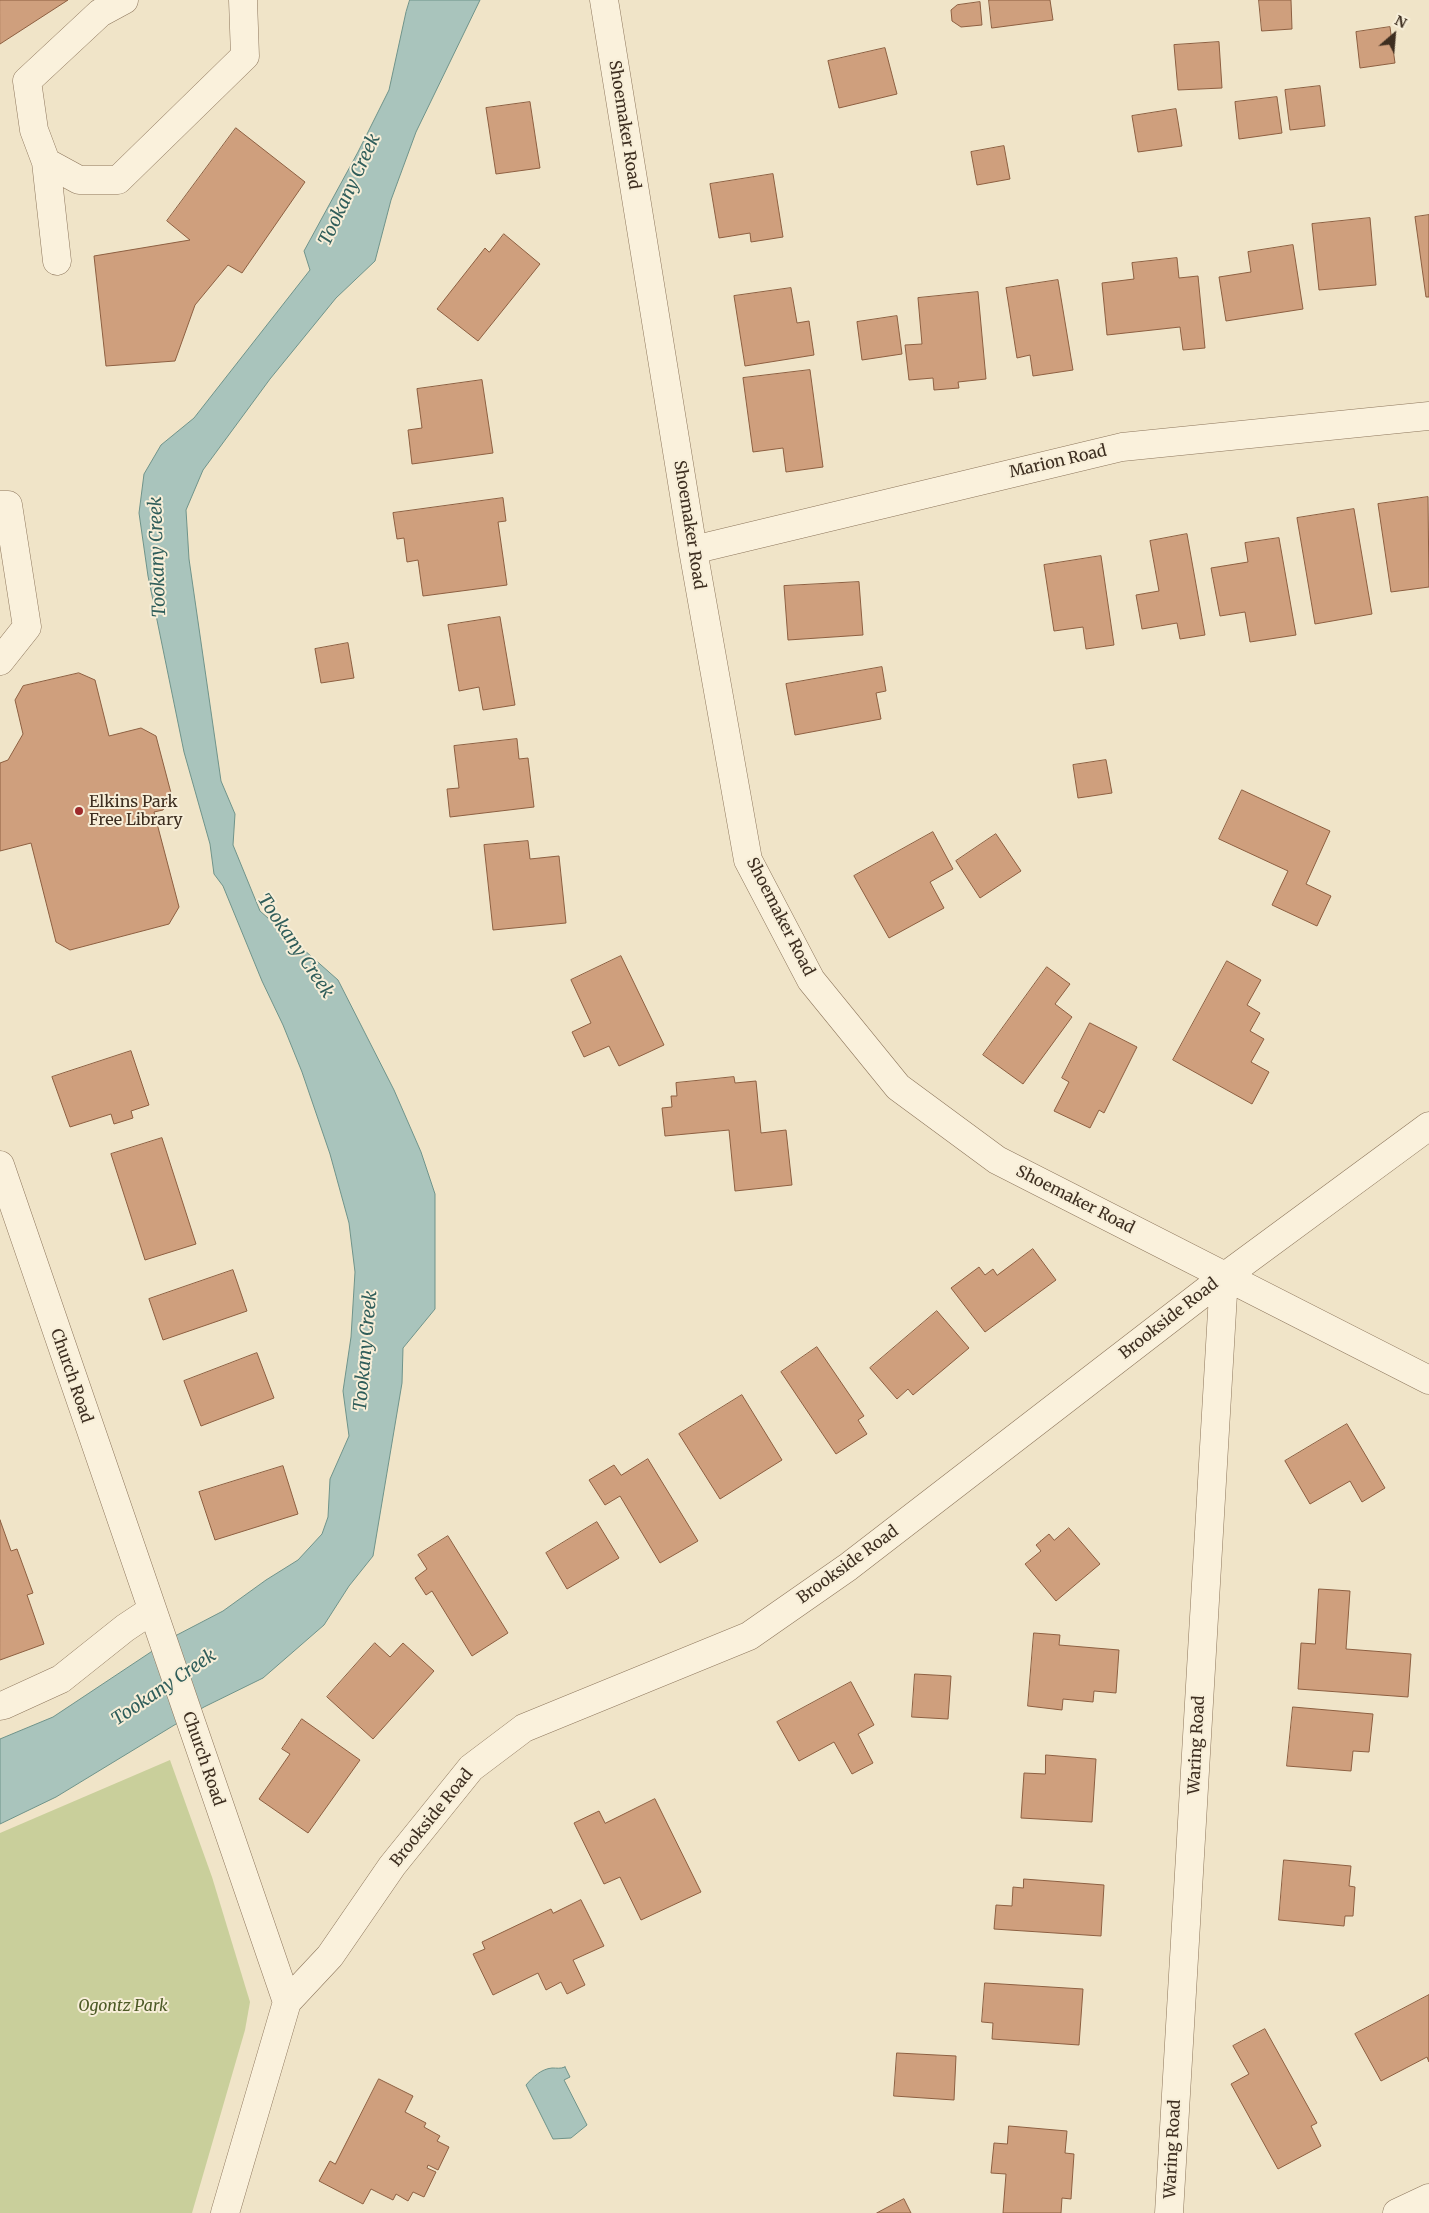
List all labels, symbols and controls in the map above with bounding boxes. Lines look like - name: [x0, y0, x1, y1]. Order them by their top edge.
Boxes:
- north arrow: [1369, 10, 1419, 60]
- text: N: [1392, 11, 1410, 32]
- street label: Shoemaker Road: [604, 59, 644, 191]
- water label: Tookany Creek: [315, 131, 385, 249]
- street label: Marion Road: [1007, 441, 1109, 483]
- street label: Shoemaker Road: [669, 459, 709, 591]
- water label: Tookany Creek: [145, 496, 171, 618]
- place label: Elkins Park Free Library: [89, 792, 183, 830]
- marker: Elkins Park Free Library: [73, 805, 85, 817]
- street label: Shoemaker Road: [742, 855, 818, 979]
- water label: Tookany Creek: [252, 890, 338, 1002]
- street label: Shoemaker Road: [1013, 1162, 1137, 1238]
- street label: Brookside Road: [1116, 1274, 1222, 1364]
- water label: Tookany Creek: [350, 1290, 382, 1412]
- street label: Church Road: [46, 1326, 96, 1426]
- street label: Brookside Road: [794, 1522, 902, 1608]
- water label: Tookany Creek: [108, 1645, 220, 1731]
- street label: Waring Road: [1185, 1695, 1209, 1795]
- street label: Church Road: [178, 1709, 228, 1809]
- street label: Brookside Road: [387, 1765, 477, 1871]
- park label: Ogontz Park: [78, 1996, 168, 2016]
- street label: Waring Road: [1161, 2099, 1185, 2199]

